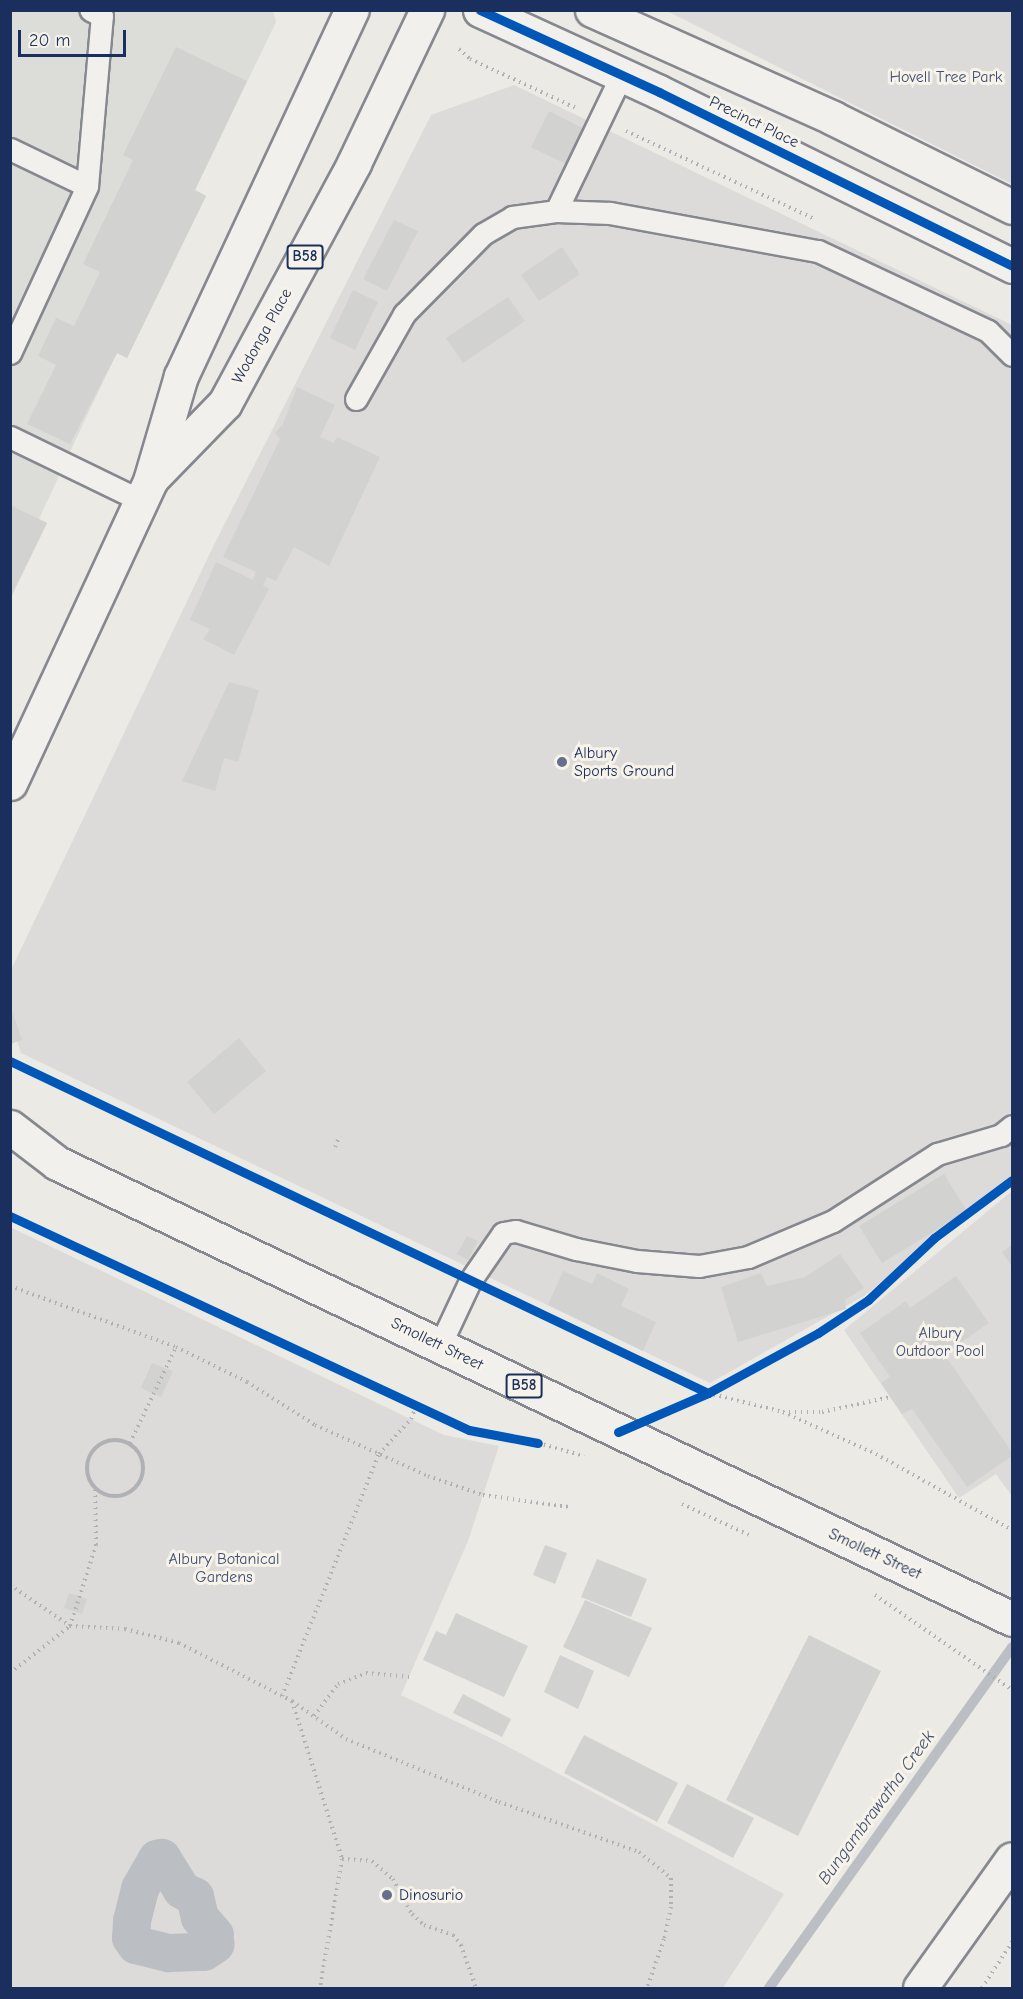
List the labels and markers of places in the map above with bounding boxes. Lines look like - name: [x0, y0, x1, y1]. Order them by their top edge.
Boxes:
- place label: Albury Sports Ground: [574, 743, 674, 781]
- marker: Albury Sports Ground: [555, 755, 569, 769]
- place label: Dinosurio: [399, 1885, 463, 1905]
- marker: Dinosurio: [380, 1888, 394, 1902]

